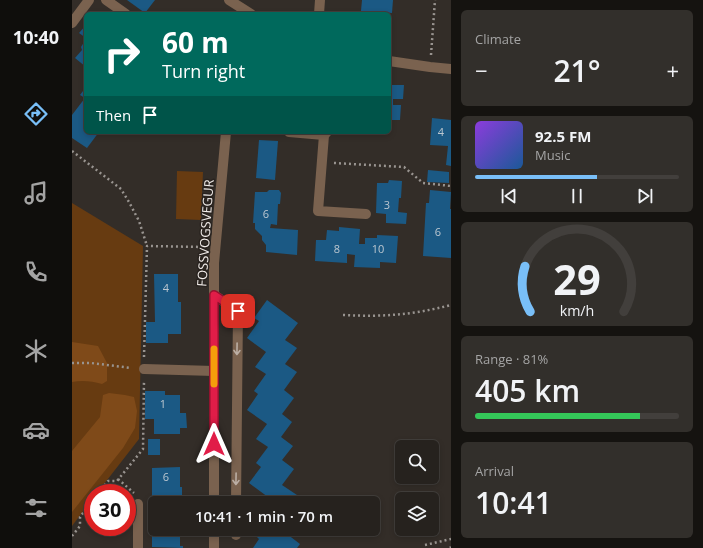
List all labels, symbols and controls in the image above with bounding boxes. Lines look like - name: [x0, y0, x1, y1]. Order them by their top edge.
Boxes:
- text: 60 m: [162, 23, 229, 61]
- text: 10:40: [13, 25, 59, 49]
- icon: right: [96, 28, 148, 80]
- text: Climate: [475, 30, 521, 48]
- text: 21°: [553, 50, 601, 91]
- text: −: [475, 55, 488, 85]
- text: +: [666, 55, 679, 85]
- text: Turn right: [162, 59, 245, 83]
- icon: directions: [22, 100, 50, 128]
- icon: arrive: [139, 104, 161, 126]
- text: Then: [96, 105, 131, 125]
- house number: 4: [438, 124, 445, 139]
- text: 92.5 FM: [535, 126, 591, 146]
- text: Music: [535, 146, 570, 164]
- icon: music: [22, 179, 50, 207]
- street label: FOSSVOGSVEGUR: [192, 179, 218, 287]
- icon: previous: [498, 185, 520, 207]
- icon: pause: [566, 185, 588, 207]
- icon: next: [634, 185, 656, 207]
- house number: 3: [384, 197, 390, 212]
- house number: 6: [263, 206, 269, 221]
- house number: 6: [435, 224, 441, 239]
- house number: 8: [334, 241, 340, 256]
- house number: 10: [372, 241, 384, 256]
- text: 29: [553, 251, 601, 307]
- icon: phone: [22, 258, 50, 286]
- house number: 4: [163, 280, 170, 295]
- pin: [221, 294, 255, 328]
- icon: arrive: [227, 300, 249, 322]
- text: km/h: [560, 301, 594, 320]
- icon: climate: [22, 337, 50, 365]
- one-way arrow: [233, 342, 241, 355]
- text: Range · 81%: [475, 350, 548, 368]
- text: 405 km: [475, 370, 580, 411]
- house number: 1: [160, 396, 166, 411]
- icon: car: [22, 416, 50, 444]
- position arrow: [193, 423, 235, 465]
- map controls: [395, 440, 439, 536]
- button: search: [395, 440, 439, 484]
- text: Arrival: [475, 462, 514, 480]
- house number: 6: [163, 469, 169, 484]
- one-way arrow: [232, 472, 240, 485]
- text: 10:41: [475, 482, 552, 523]
- speed limit sign: 30: [84, 484, 136, 536]
- button: layers: [395, 492, 439, 536]
- icon: filters: [22, 494, 50, 522]
- text: 10:41 · 1 min · 70 m: [195, 506, 333, 526]

